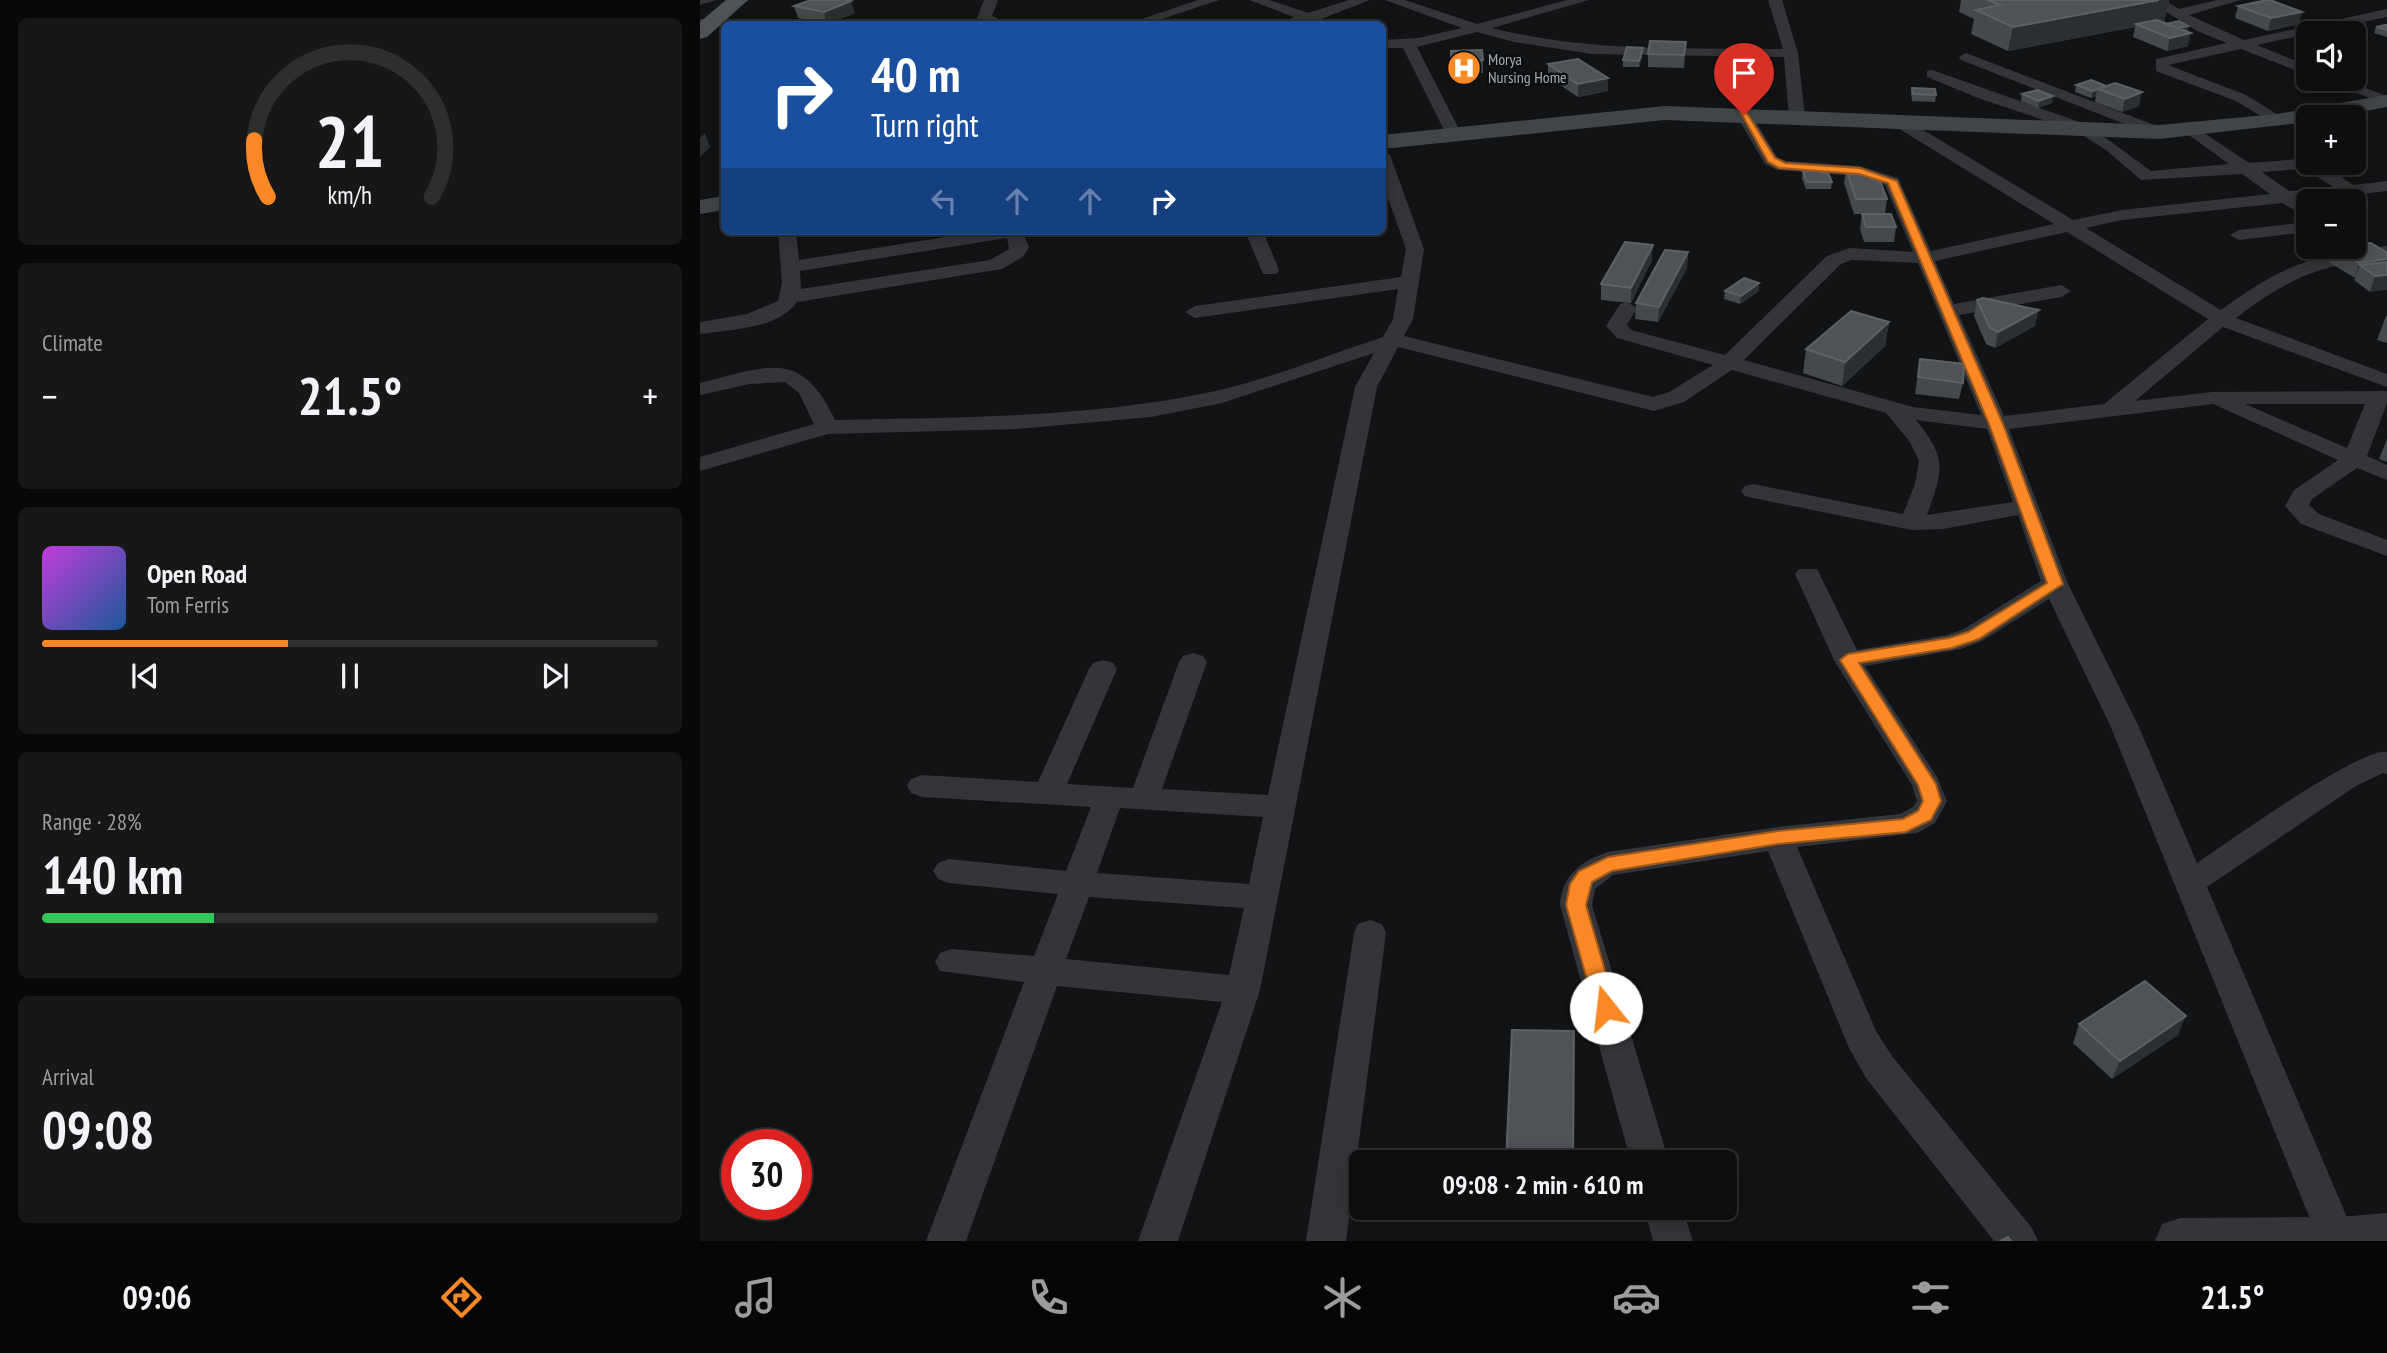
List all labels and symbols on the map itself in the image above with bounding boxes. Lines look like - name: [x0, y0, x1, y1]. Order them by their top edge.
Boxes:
- pin: [1714, 43, 1774, 115]
- hospital icon: Morya Nursing Home: [1445, 49, 1483, 87]
- place label: Morya Nursing Home: [1488, 49, 1567, 87]
- position arrow: [1569, 971, 1643, 1045]
- speed limit sign: 30: [721, 1129, 812, 1220]

